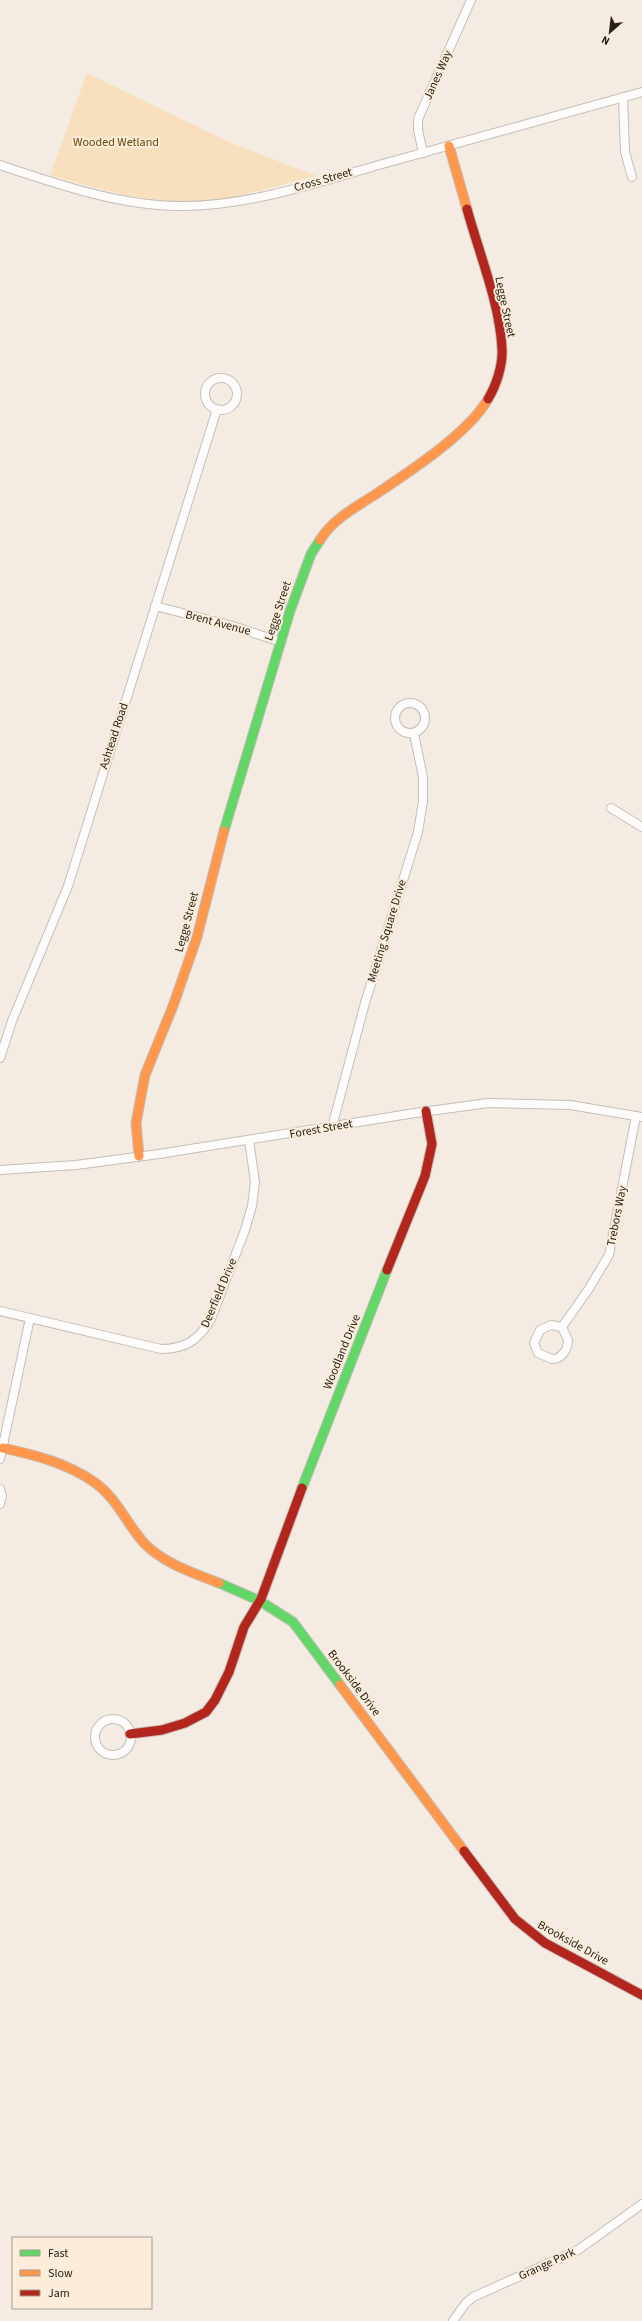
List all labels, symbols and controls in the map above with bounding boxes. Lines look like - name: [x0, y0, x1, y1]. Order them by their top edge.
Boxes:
- north arrow: [590, 12, 630, 52]
- text: N: [599, 32, 612, 49]
- street label: Janes Way: [420, 47, 457, 103]
- park label: Wooded Wetland: [73, 134, 159, 151]
- street label: Cross Street: [292, 164, 354, 196]
- street label: Legge Street: [490, 275, 520, 339]
- street label: Legge Street: [260, 579, 296, 643]
- street label: Brent Avenue: [183, 606, 253, 640]
- street label: Ashtead Road: [95, 701, 133, 771]
- street label: Meeting Square Drive: [363, 878, 411, 984]
- street label: Legge Street: [171, 890, 203, 954]
- street label: Forest Street: [288, 1115, 354, 1143]
- street label: Trebors Way: [603, 1184, 631, 1248]
- street label: Deerfield Drive: [197, 1256, 241, 1330]
- street label: Woodland Drive: [319, 1312, 365, 1392]
- street label: Brookside Drive: [323, 1646, 385, 1720]
- street label: Brookside Drive: [534, 1916, 612, 1970]
- legend: [12, 2237, 152, 2309]
- street label: Grange Park: [516, 2243, 578, 2285]
- text: Fast: [48, 2245, 68, 2262]
- text: Slow: [48, 2265, 73, 2282]
- text: Jam: [48, 2285, 70, 2302]

